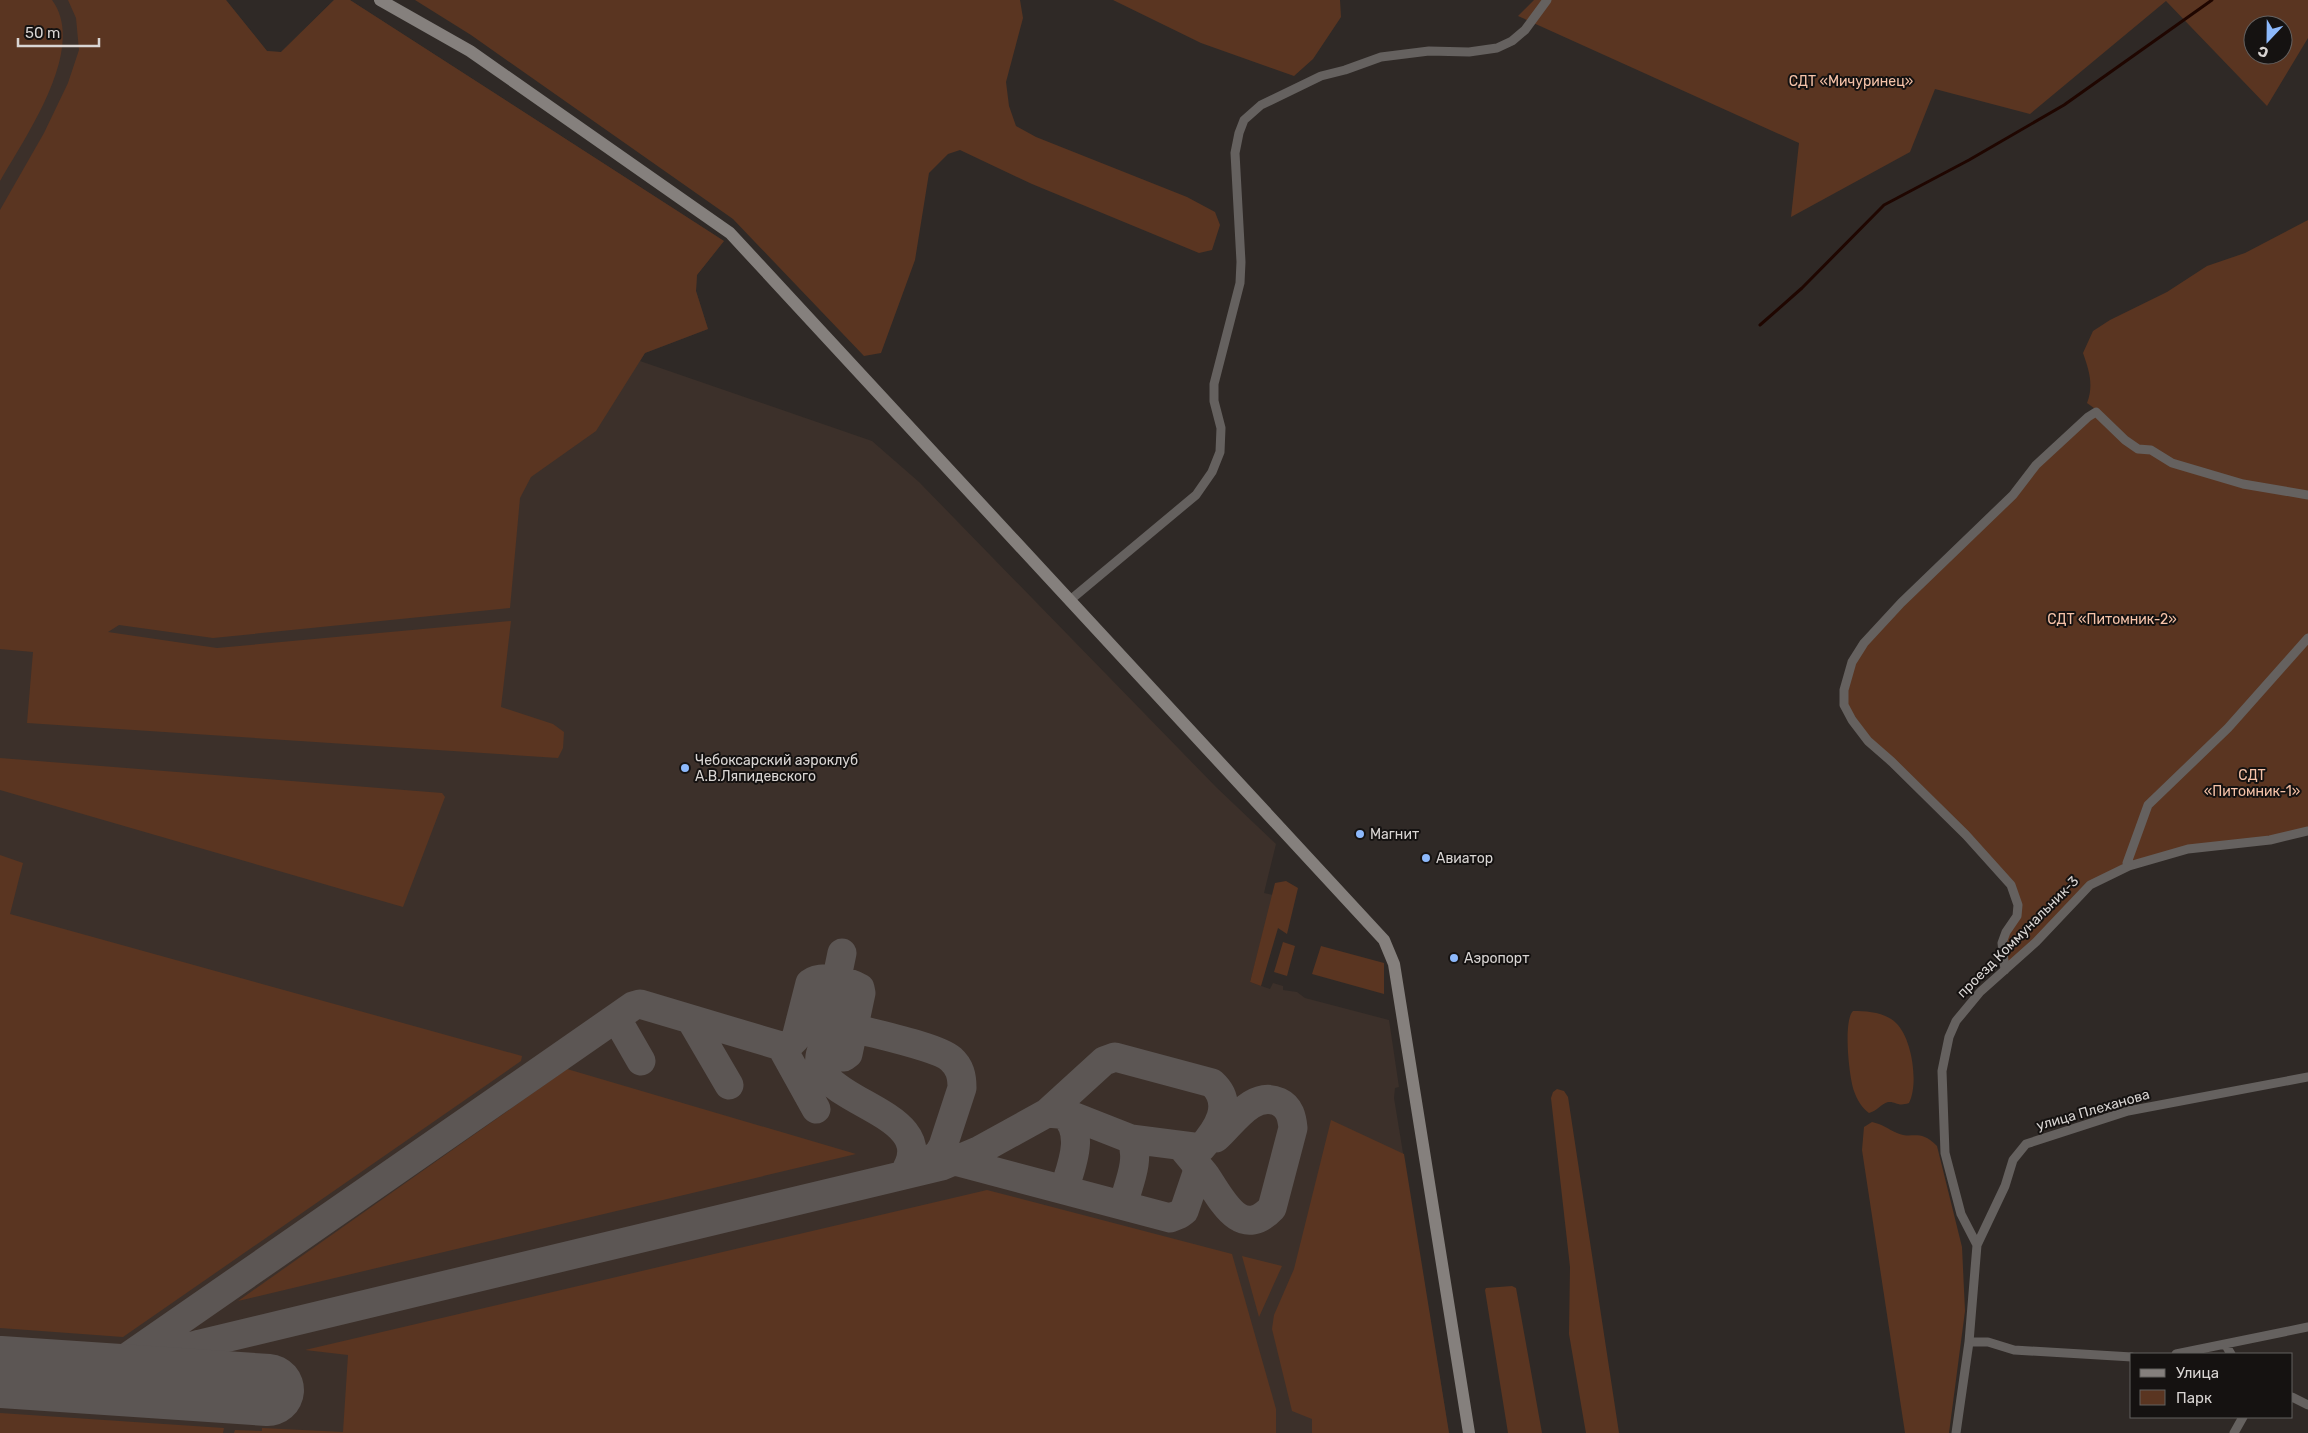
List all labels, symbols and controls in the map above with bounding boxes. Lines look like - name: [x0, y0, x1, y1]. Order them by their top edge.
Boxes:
- scale bar: [18, 15, 99, 47]
- north arrow: [2243, 15, 2293, 65]
- text: 50 m: [25, 24, 60, 42]
- text: С: [2255, 42, 2271, 61]
- park label: СДТ «Мичуринец»: [1789, 73, 1913, 90]
- park label: СДТ «Питомник-2»: [2047, 611, 2177, 628]
- place label: Чебоксарский аэроклуб А.В.Ляпидевского: [695, 752, 858, 785]
- marker: Чебоксарский аэроклуб А.В.Ляпидевского: [679, 762, 691, 774]
- park label: СДТ «Питомник-1»: [2204, 767, 2300, 800]
- place label: Магнит: [1370, 826, 1419, 843]
- marker: Магнит: [1354, 828, 1366, 840]
- place label: Авиатор: [1436, 850, 1493, 867]
- marker: Авиатор: [1420, 852, 1432, 864]
- street label: проезд Коммунальник-3: [1954, 873, 2082, 1001]
- place label: Аэропорт: [1464, 950, 1529, 967]
- marker: Аэропорт: [1448, 952, 1460, 964]
- street label: улица Плеханова: [2034, 1086, 2152, 1134]
- legend: [2130, 1353, 2293, 1418]
- text: Улица: [2176, 1364, 2219, 1382]
- text: Парк: [2176, 1389, 2212, 1407]

